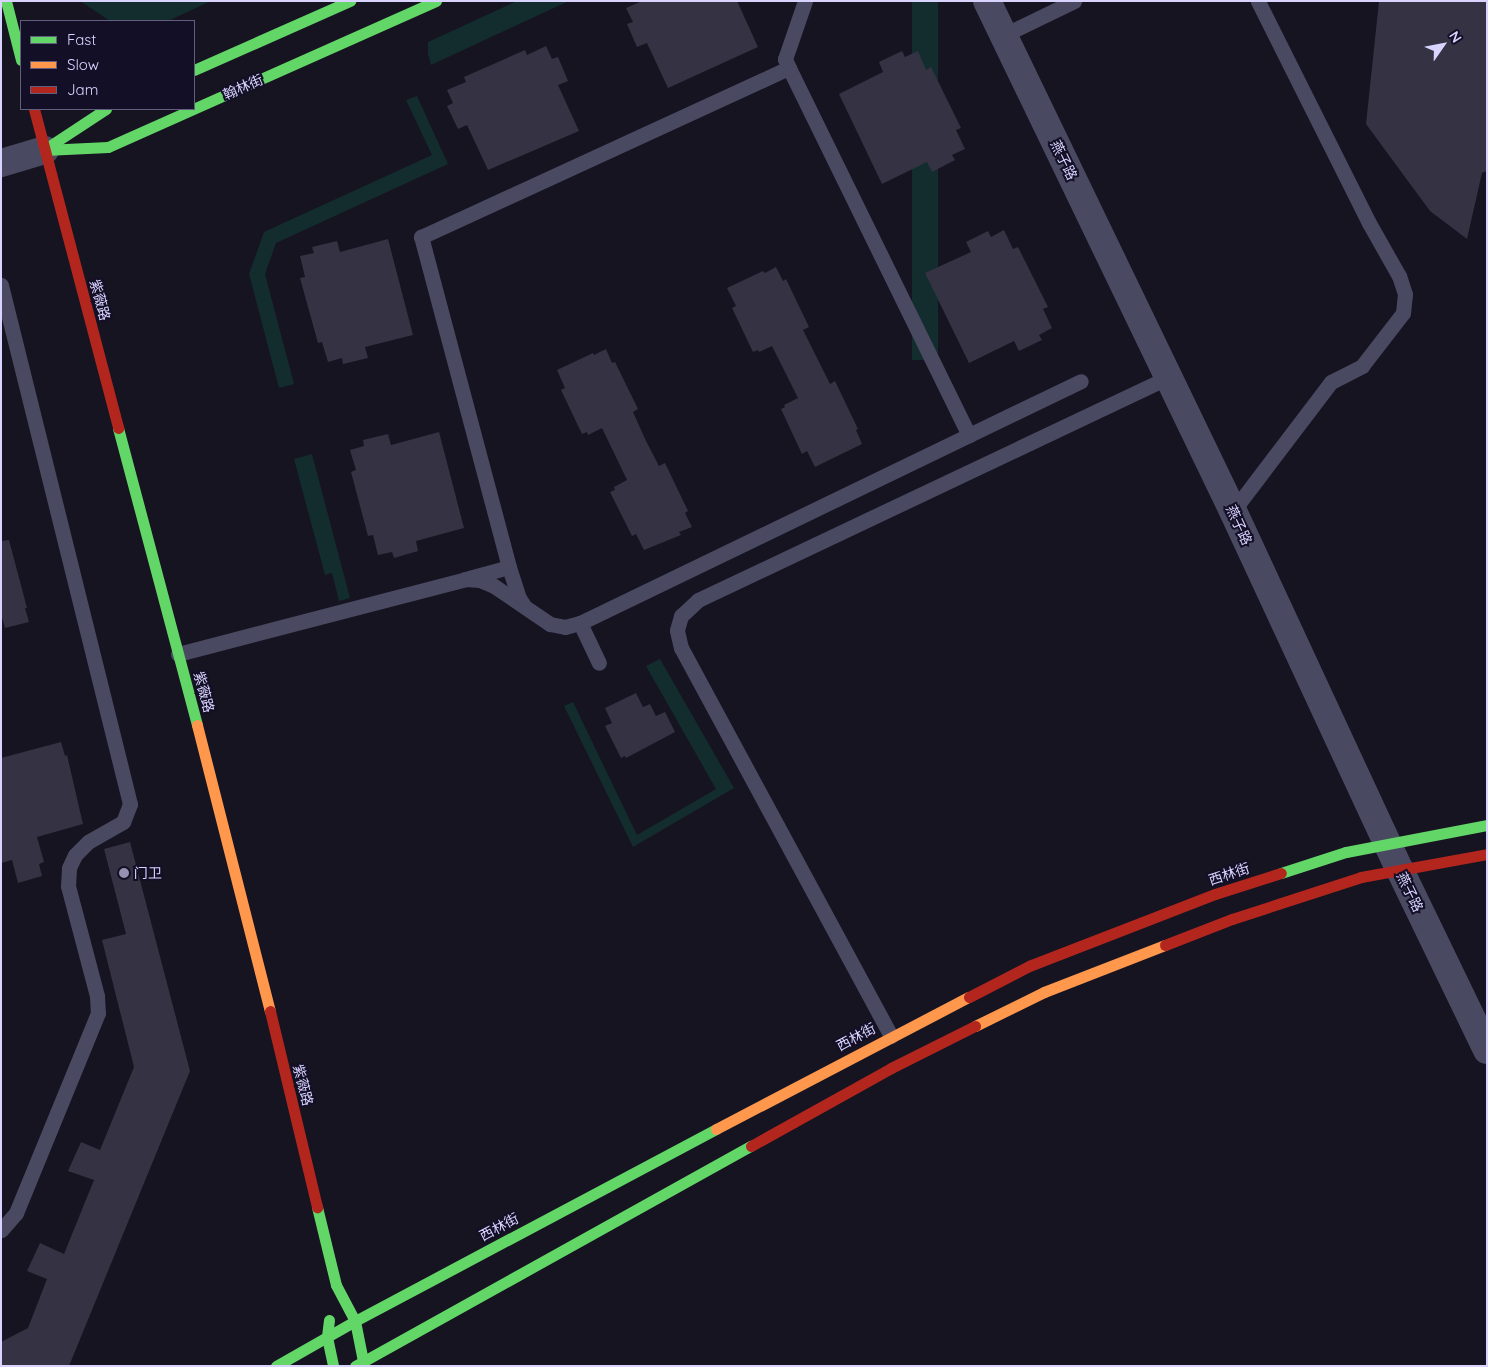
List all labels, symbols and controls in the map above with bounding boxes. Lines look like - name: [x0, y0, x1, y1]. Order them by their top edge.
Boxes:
- legend: [20, 20, 195, 110]
- north arrow: [1418, 20, 1468, 70]
- text: N: [1445, 28, 1466, 46]
- text: Fast: [67, 30, 96, 49]
- text: Slow: [67, 55, 99, 74]
- street label: 翰林街: [220, 71, 266, 103]
- text: Jam: [67, 80, 98, 99]
- street label: 燕子路: [1047, 137, 1081, 183]
- street label: 紫薇路: [86, 278, 114, 322]
- street label: 燕子路: [1223, 502, 1255, 548]
- street label: 紫薇路: [190, 670, 218, 714]
- street label: 西林街: [1206, 860, 1252, 888]
- place label: 门卫: [134, 865, 162, 881]
- marker: 门卫: [118, 867, 130, 879]
- street label: 燕子路: [1393, 869, 1427, 915]
- street label: 西林街: [834, 1020, 878, 1054]
- street label: 紫薇路: [290, 1063, 316, 1107]
- street label: 西林街: [477, 1210, 521, 1244]

